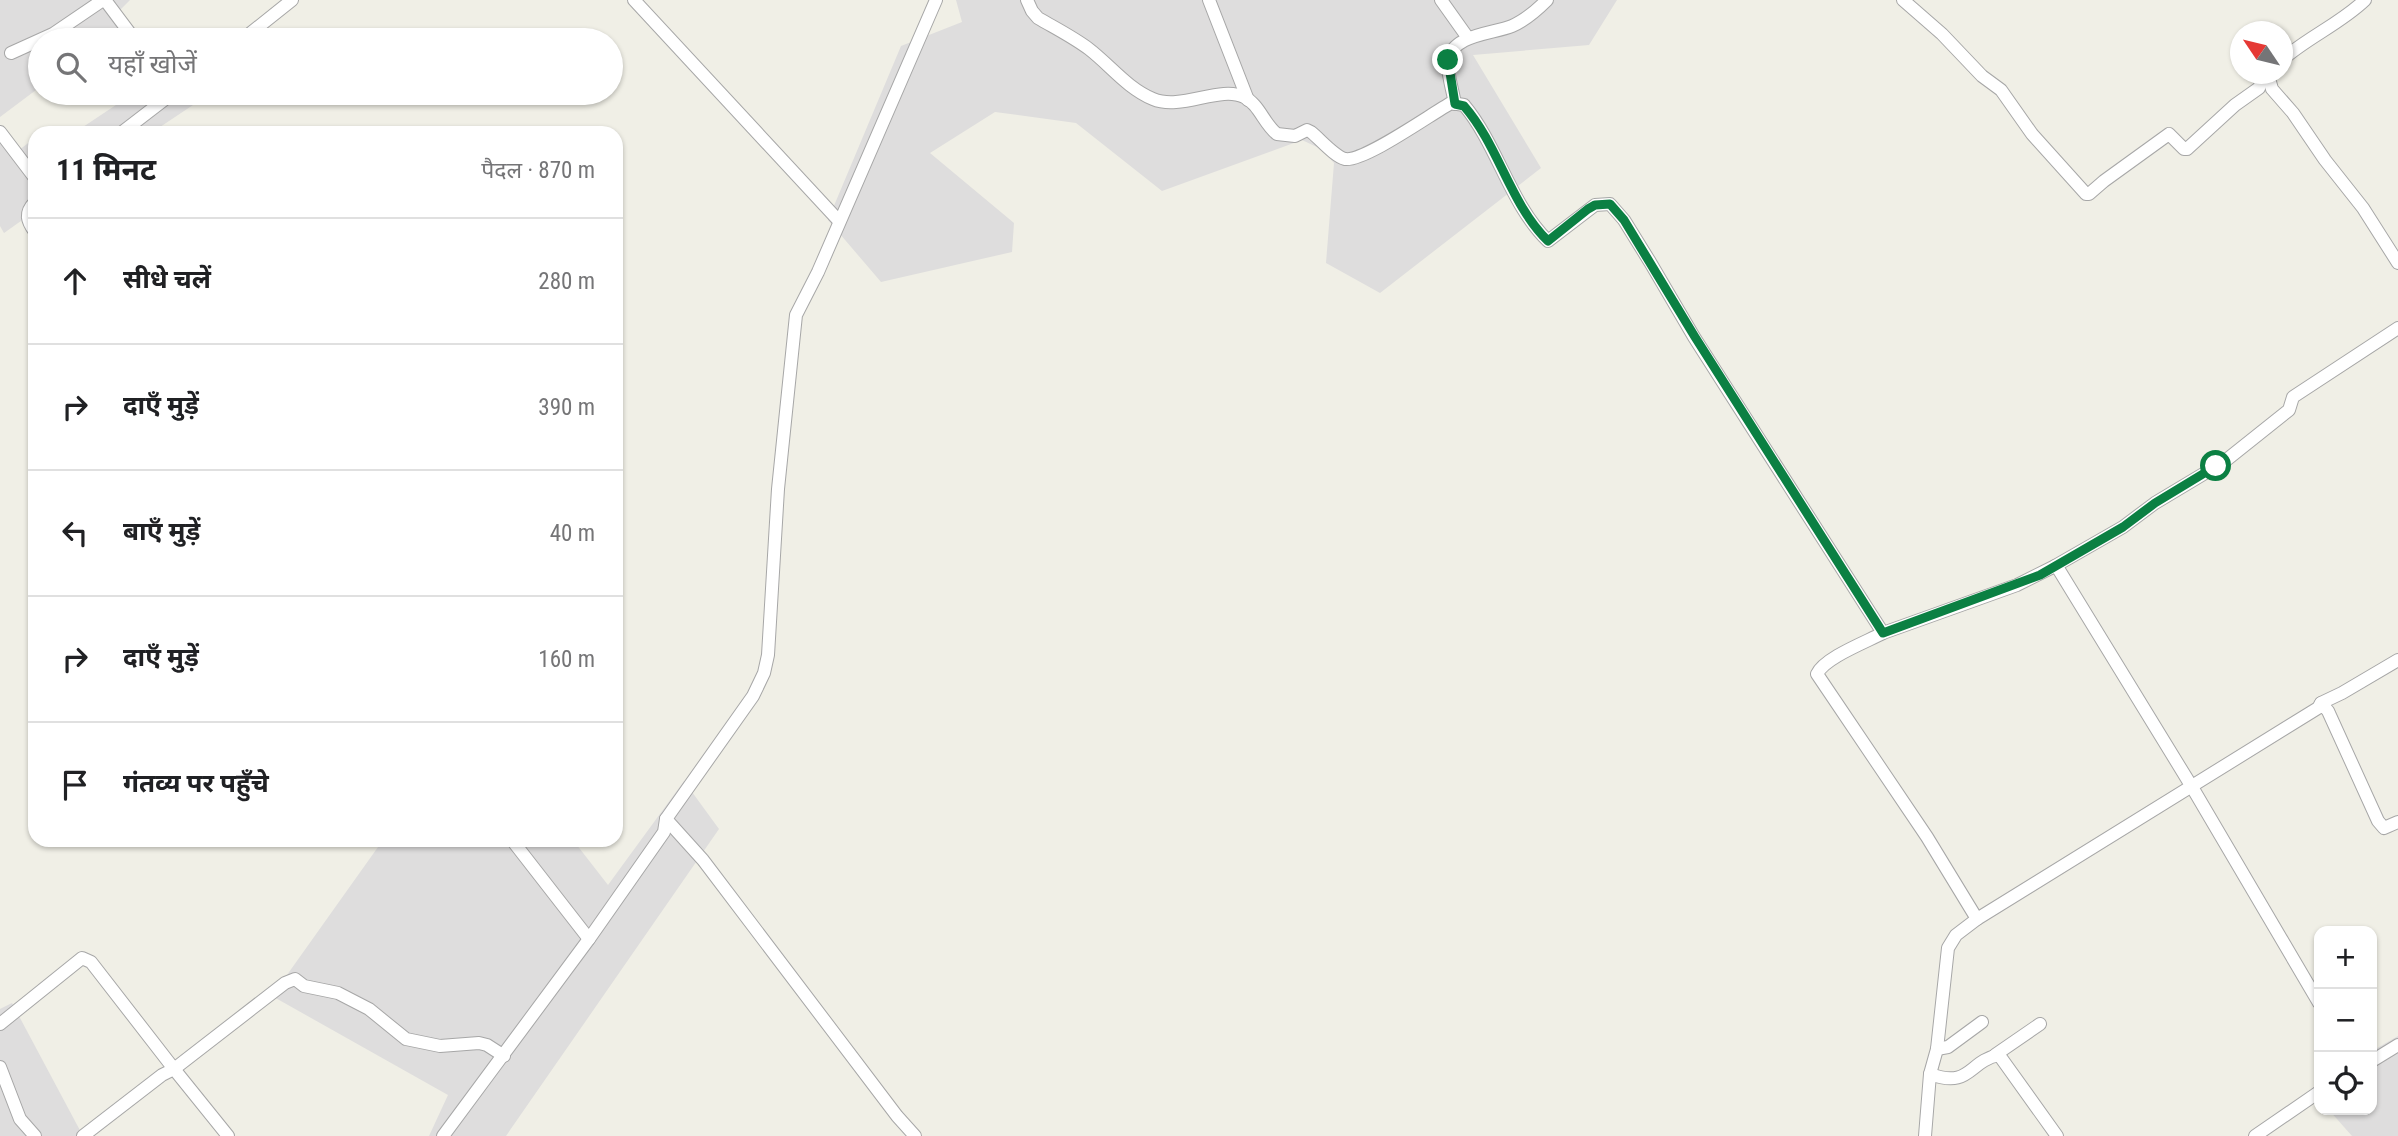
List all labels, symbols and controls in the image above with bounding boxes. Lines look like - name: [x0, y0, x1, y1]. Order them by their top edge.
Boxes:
- north arrow: [2230, 21, 2293, 84]
- search box: [28, 28, 623, 105]
- route end: [1432, 44, 1463, 75]
- icon: search: [52, 48, 90, 86]
- text: यहाँ खोजें: [108, 49, 197, 79]
- text: 11 मिनट: [56, 152, 156, 187]
- text: पैदल · 870 m: [481, 157, 595, 184]
- icon: ahead: [56, 262, 94, 300]
- text: सीधे चलें: [123, 264, 211, 294]
- text: 280 m: [538, 268, 595, 295]
- icon: right: [56, 388, 94, 426]
- text: दाएँ मुड़ें: [123, 390, 199, 420]
- text: 390 m: [538, 394, 595, 421]
- route start: [2200, 450, 2231, 481]
- icon: left: [56, 514, 94, 552]
- text: बाएँ मुड़ें: [123, 516, 200, 546]
- text: 40 m: [550, 520, 595, 547]
- icon: right: [56, 640, 94, 678]
- text: दाएँ मुड़ें: [123, 642, 199, 672]
- text: 160 m: [538, 646, 595, 673]
- icon: arrive: [56, 766, 94, 804]
- text: गंतव्य पर पहुँचे: [123, 768, 269, 798]
- map controls: [2314, 926, 2377, 1115]
- button: +: [2314, 926, 2377, 989]
- button: −: [2314, 989, 2377, 1052]
- button: locate: [2314, 1052, 2377, 1115]

